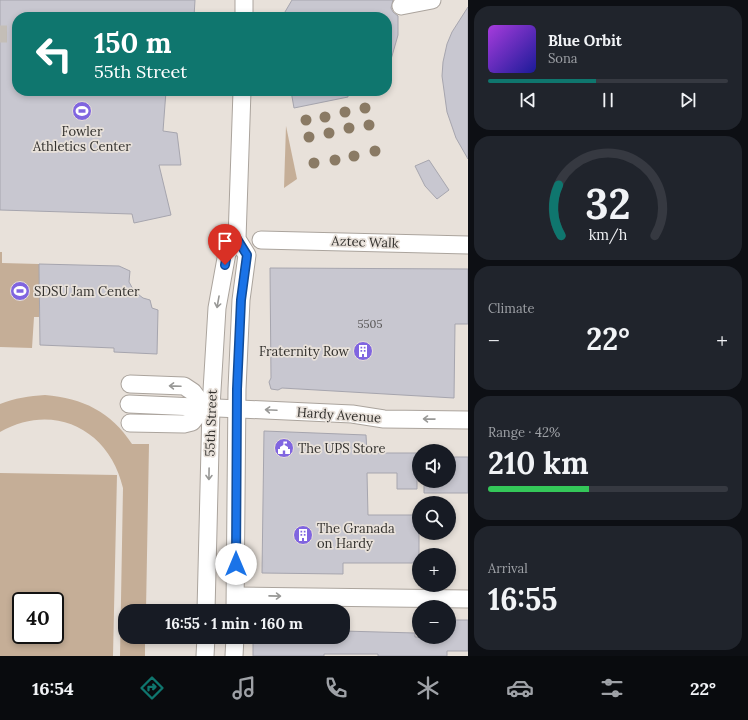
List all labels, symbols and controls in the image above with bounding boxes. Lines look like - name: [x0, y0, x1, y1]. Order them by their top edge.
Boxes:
- text: 150 m: [94, 25, 171, 61]
- icon: left: [28, 28, 80, 80]
- text: Blue Orbit: [548, 31, 622, 50]
- text: Sona: [548, 50, 578, 67]
- text: 55th Street: [94, 60, 187, 83]
- icon: previous: [517, 89, 539, 111]
- icon: pause: [597, 89, 619, 111]
- icon: next: [677, 89, 699, 111]
- sports icon: Fowler Athletics Center: [71, 100, 93, 122]
- place label: Fowler Athletics Center: [32, 123, 131, 155]
- text: 32: [585, 177, 631, 230]
- pin: [208, 224, 242, 265]
- text: km/h: [589, 226, 628, 245]
- icon: arrive: [214, 230, 236, 252]
- street label: Aztec Walk: [330, 232, 399, 252]
- sports icon: SDSU Jam Center: [9, 280, 31, 302]
- place label: SDSU Jam Center: [34, 283, 140, 300]
- one-way arrow: [214, 295, 222, 308]
- text: Climate: [488, 300, 535, 317]
- house number: 5505: [358, 317, 382, 331]
- text: 22°: [586, 320, 630, 358]
- text: −: [488, 326, 500, 354]
- text: +: [716, 326, 728, 354]
- building icon: Fraternity Row: [352, 340, 374, 362]
- place label: Fraternity Row: [259, 343, 350, 360]
- one-way arrow: [169, 382, 182, 389]
- street label: 55th Street: [201, 389, 221, 457]
- street label: Hardy Avenue: [296, 404, 382, 426]
- one-way arrow: [265, 407, 278, 414]
- one-way arrow: [423, 416, 436, 423]
- text: Range · 42%: [488, 424, 560, 441]
- public building icon: The UPS Store: [273, 437, 295, 459]
- place label: The UPS Store: [298, 440, 386, 457]
- map controls: [412, 444, 456, 644]
- button: sound: [412, 444, 456, 488]
- text: 210 km: [488, 444, 589, 482]
- one-way arrow: [205, 467, 213, 480]
- button: search: [412, 496, 456, 540]
- place label: The Granada on Hardy: [317, 520, 395, 552]
- building icon: The Granada on Hardy: [292, 524, 314, 546]
- position arrow: [215, 543, 257, 585]
- button: +: [412, 548, 456, 592]
- text: Arrival: [488, 560, 528, 577]
- text: 16:55: [488, 580, 557, 618]
- speed limit sign: 40: [12, 592, 64, 644]
- one-way arrow: [268, 592, 281, 600]
- button: −: [412, 600, 456, 644]
- text: 16:55 · 1 min · 160 m: [165, 614, 303, 633]
- icon: directions: [138, 674, 166, 702]
- icon: music: [230, 674, 258, 702]
- icon: phone: [322, 674, 350, 702]
- icon: climate: [414, 674, 442, 702]
- icon: car: [506, 674, 534, 702]
- icon: filters: [598, 674, 626, 702]
- text: 16:54: [32, 677, 74, 700]
- text: 22°: [690, 677, 716, 700]

